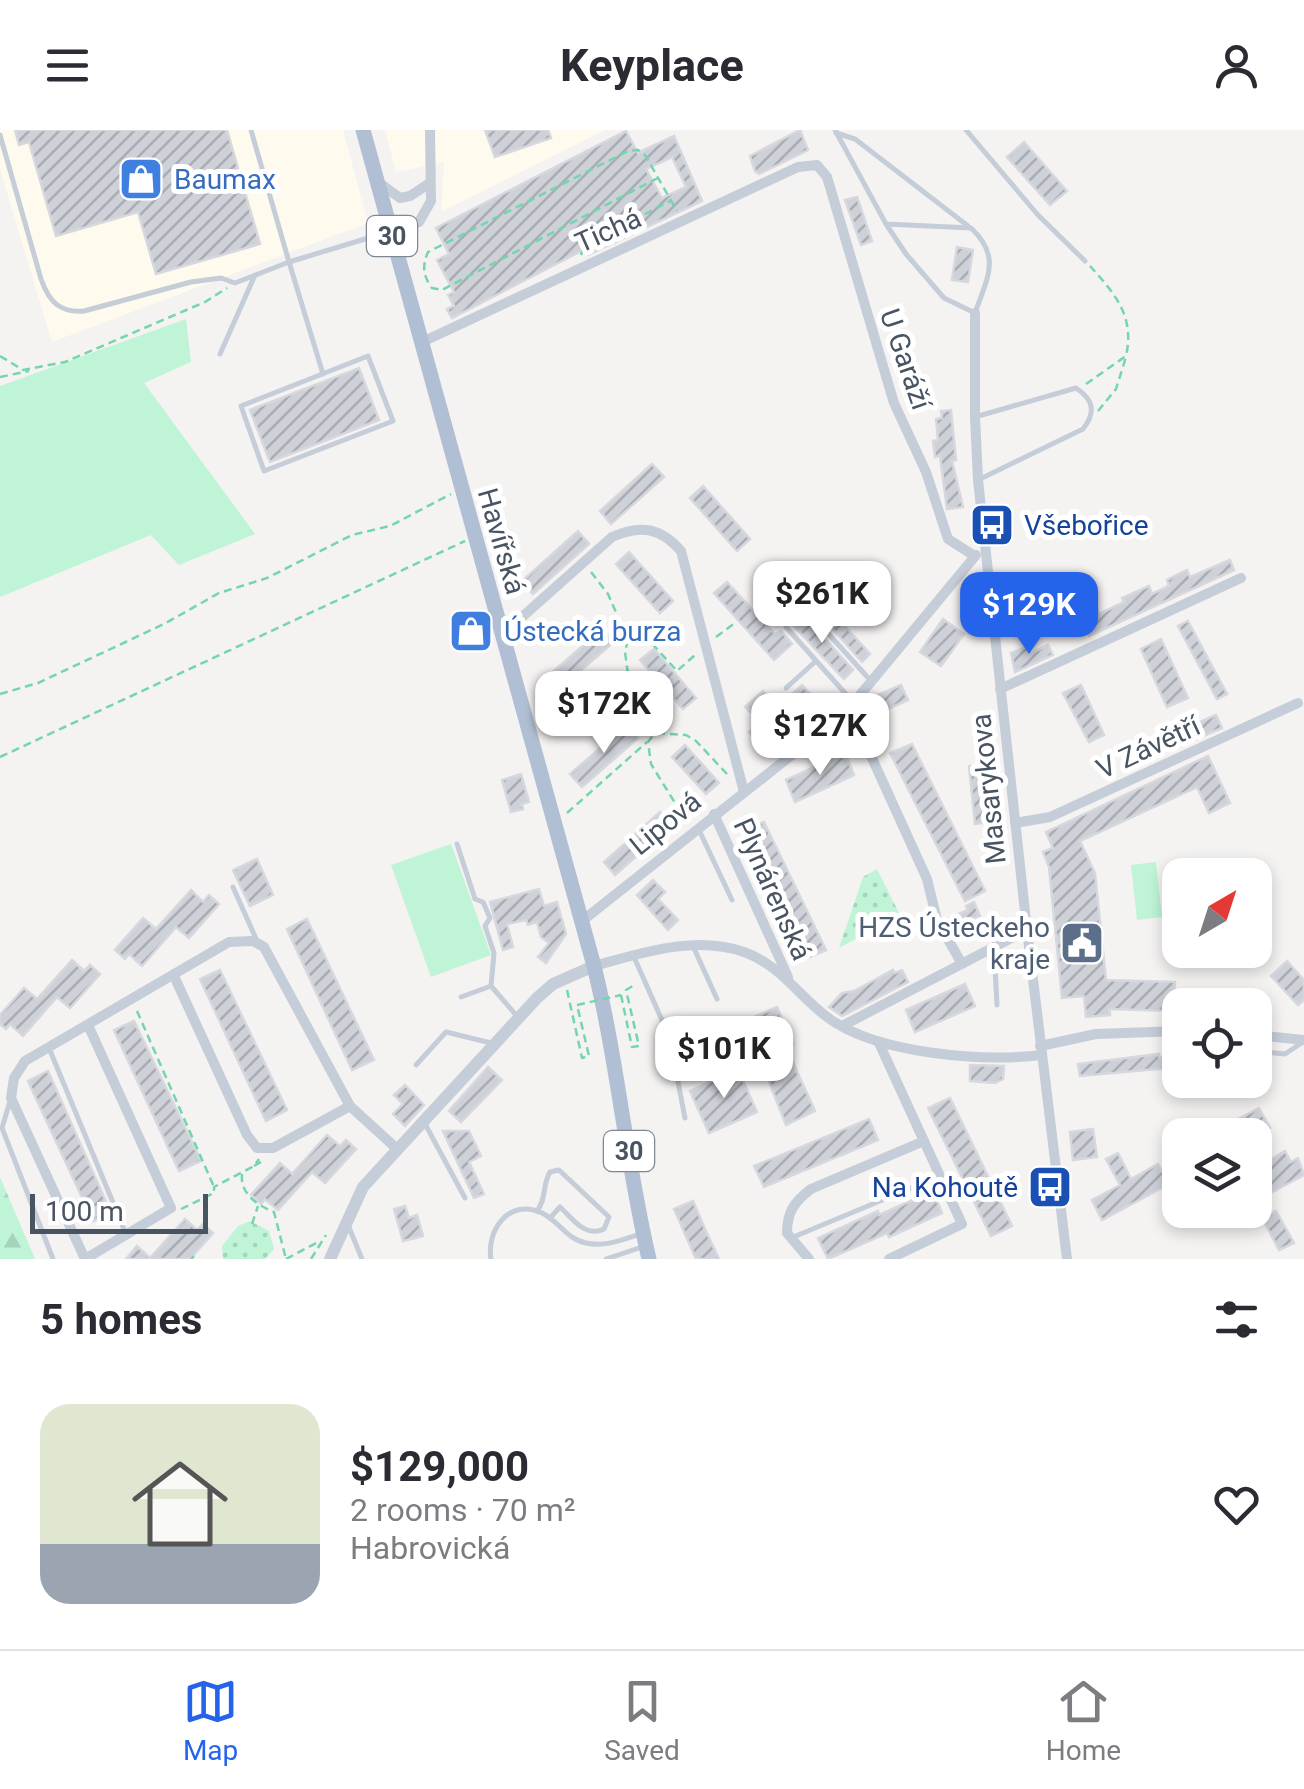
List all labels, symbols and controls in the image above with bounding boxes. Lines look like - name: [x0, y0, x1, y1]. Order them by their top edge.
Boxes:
- icon: menu: [40, 38, 95, 93]
- icon: person: [1209, 38, 1264, 93]
- text: Keyplace: [560, 39, 744, 92]
- shop icon: Baumax: [118, 156, 164, 202]
- place label: Baumax: [174, 163, 276, 196]
- street label: Tichá: [570, 201, 646, 260]
- road number: 30: [367, 216, 417, 256]
- street label: U Garáží: [873, 304, 938, 415]
- street label: Havířská: [471, 484, 532, 598]
- bus stop icon: Všebořice: [969, 502, 1015, 548]
- place label: Všebořice: [1024, 509, 1149, 542]
- pin: $261K: [752, 561, 892, 646]
- pin: $129K: [959, 572, 1099, 657]
- text: $261K: [775, 574, 869, 612]
- text: $129K: [982, 585, 1076, 623]
- shop icon: Ústecká burza: [448, 608, 494, 654]
- place label: Ústecká burza: [504, 615, 681, 648]
- pin: $172K: [534, 671, 674, 756]
- text: $172K: [557, 684, 651, 722]
- pin: $127K: [750, 693, 890, 778]
- text: $127K: [773, 706, 867, 744]
- street label: V Závětří: [1091, 709, 1206, 786]
- street label: Masarykova: [964, 712, 1013, 866]
- street label: Lipová: [623, 785, 708, 862]
- street label: Plynárenská: [727, 813, 818, 965]
- north arrow: [1162, 858, 1272, 968]
- map controls: [1162, 858, 1272, 1228]
- place label: HZS Ústeckeho kraje: [858, 911, 1050, 976]
- public building icon: HZS Ústeckeho kraje: [1059, 920, 1105, 966]
- button: locate: [1162, 988, 1272, 1098]
- pin: $101K: [654, 1016, 794, 1101]
- text: $101K: [677, 1029, 771, 1067]
- button: layers: [1162, 1118, 1272, 1228]
- road number: 30: [604, 1131, 654, 1171]
- bus stop icon: Na Kohoutě: [1027, 1164, 1073, 1210]
- place label: Na Kohoutě: [872, 1171, 1018, 1204]
- scale bar: [30, 1189, 208, 1234]
- text: 100 m: [45, 1195, 124, 1228]
- icon: filters: [1209, 1292, 1264, 1347]
- text: 5 homes: [40, 1295, 202, 1344]
- text: $129,000: [350, 1442, 529, 1491]
- icon: home: [120, 1444, 240, 1564]
- icon: heart: [1209, 1477, 1264, 1532]
- text: 2 rooms · 70 m²: [350, 1491, 575, 1529]
- text: Habrovická: [350, 1529, 510, 1567]
- tab: Map: [183, 1674, 238, 1767]
- tab: Saved: [604, 1674, 680, 1767]
- tab: Home: [1046, 1674, 1121, 1767]

